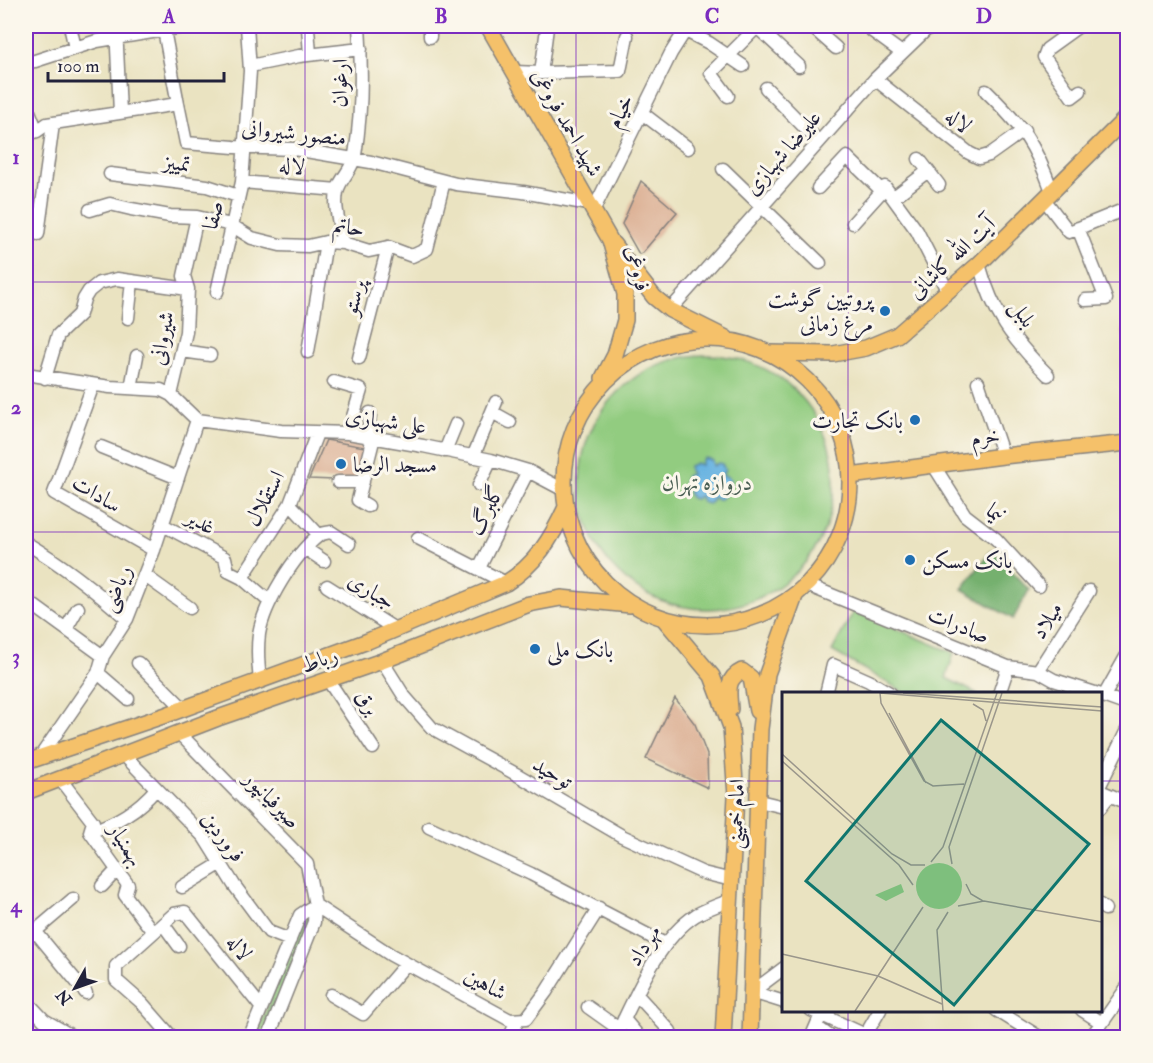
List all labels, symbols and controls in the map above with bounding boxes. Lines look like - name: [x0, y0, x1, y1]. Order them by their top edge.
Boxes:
- text: A: [162, 4, 176, 29]
- text: B: [434, 4, 448, 29]
- text: C: [705, 4, 719, 29]
- text: D: [976, 4, 992, 29]
- scale bar: [48, 45, 224, 83]
- text: 100 m: [57, 55, 100, 78]
- street label: ارغوان: [326, 58, 354, 108]
- street label: شهید احمد فروغی: [525, 63, 609, 182]
- street label: خیام: [600, 90, 645, 135]
- street label: لاله: [940, 102, 977, 140]
- street label: علیرضا شهبازی: [738, 104, 827, 201]
- street label: منصور شیروانی: [240, 114, 348, 152]
- text: 1: [12, 145, 20, 170]
- street label: تمییز: [160, 147, 192, 179]
- street label: لاله: [278, 151, 306, 181]
- street label: صفا: [196, 198, 230, 232]
- street label: آیت الله کاشانی: [899, 206, 1003, 305]
- street label: حاتم: [330, 211, 367, 248]
- street label: فروغی: [619, 242, 657, 294]
- street label: پرستو: [335, 274, 373, 320]
- place label: پروتیین گوشت مرغ زمانی: [768, 285, 875, 342]
- street label: بلبل: [1003, 294, 1043, 333]
- marker: پروتیین گوشت مرغ زمانی: [878, 304, 892, 318]
- street label: شیروانی: [143, 309, 181, 368]
- text: 2: [11, 395, 21, 420]
- street label: علی شهبازی: [343, 401, 428, 443]
- place label: بانک تجارت: [812, 407, 903, 435]
- marker: بانک تجارت: [908, 413, 922, 427]
- street label: خرم: [969, 421, 1002, 458]
- place label: مسجد الرضا: [353, 451, 437, 479]
- marker: مسجد الرضا: [334, 457, 348, 471]
- street label: استقلال: [239, 466, 291, 531]
- street label: سادات: [67, 468, 126, 519]
- park label: دروازه تهران: [662, 469, 752, 497]
- street label: گلبرگ: [462, 481, 510, 540]
- street label: نیما: [980, 497, 1011, 529]
- street label: غدیر: [179, 502, 220, 541]
- place label: بانک مسکن: [922, 547, 1012, 576]
- marker: بانک مسکن: [903, 553, 917, 567]
- street label: ریاضی: [94, 561, 139, 617]
- street label: جباری: [343, 566, 400, 616]
- street label: میلاد: [1025, 597, 1069, 644]
- street label: صادرات: [924, 600, 994, 650]
- place label: بانک ملی: [547, 636, 613, 666]
- street label: رباط: [297, 641, 341, 679]
- marker: بانک ملی: [528, 642, 542, 656]
- text: 3: [12, 644, 20, 669]
- street label: برق: [348, 684, 386, 721]
- inset map: [782, 692, 1102, 1012]
- street label: توحید: [527, 750, 578, 796]
- street label: صیرفیانپور: [236, 763, 307, 835]
- street label: امام خمینی: [721, 778, 756, 850]
- street label: فروردین: [195, 805, 252, 868]
- street label: بهمنیار: [101, 816, 150, 872]
- text: 4: [10, 893, 23, 918]
- street label: مهرداد: [620, 920, 667, 972]
- street label: لاله: [220, 929, 258, 967]
- north arrow: [45, 958, 105, 1018]
- street label: شاهین: [459, 961, 512, 1007]
- text: N: [52, 985, 77, 1010]

